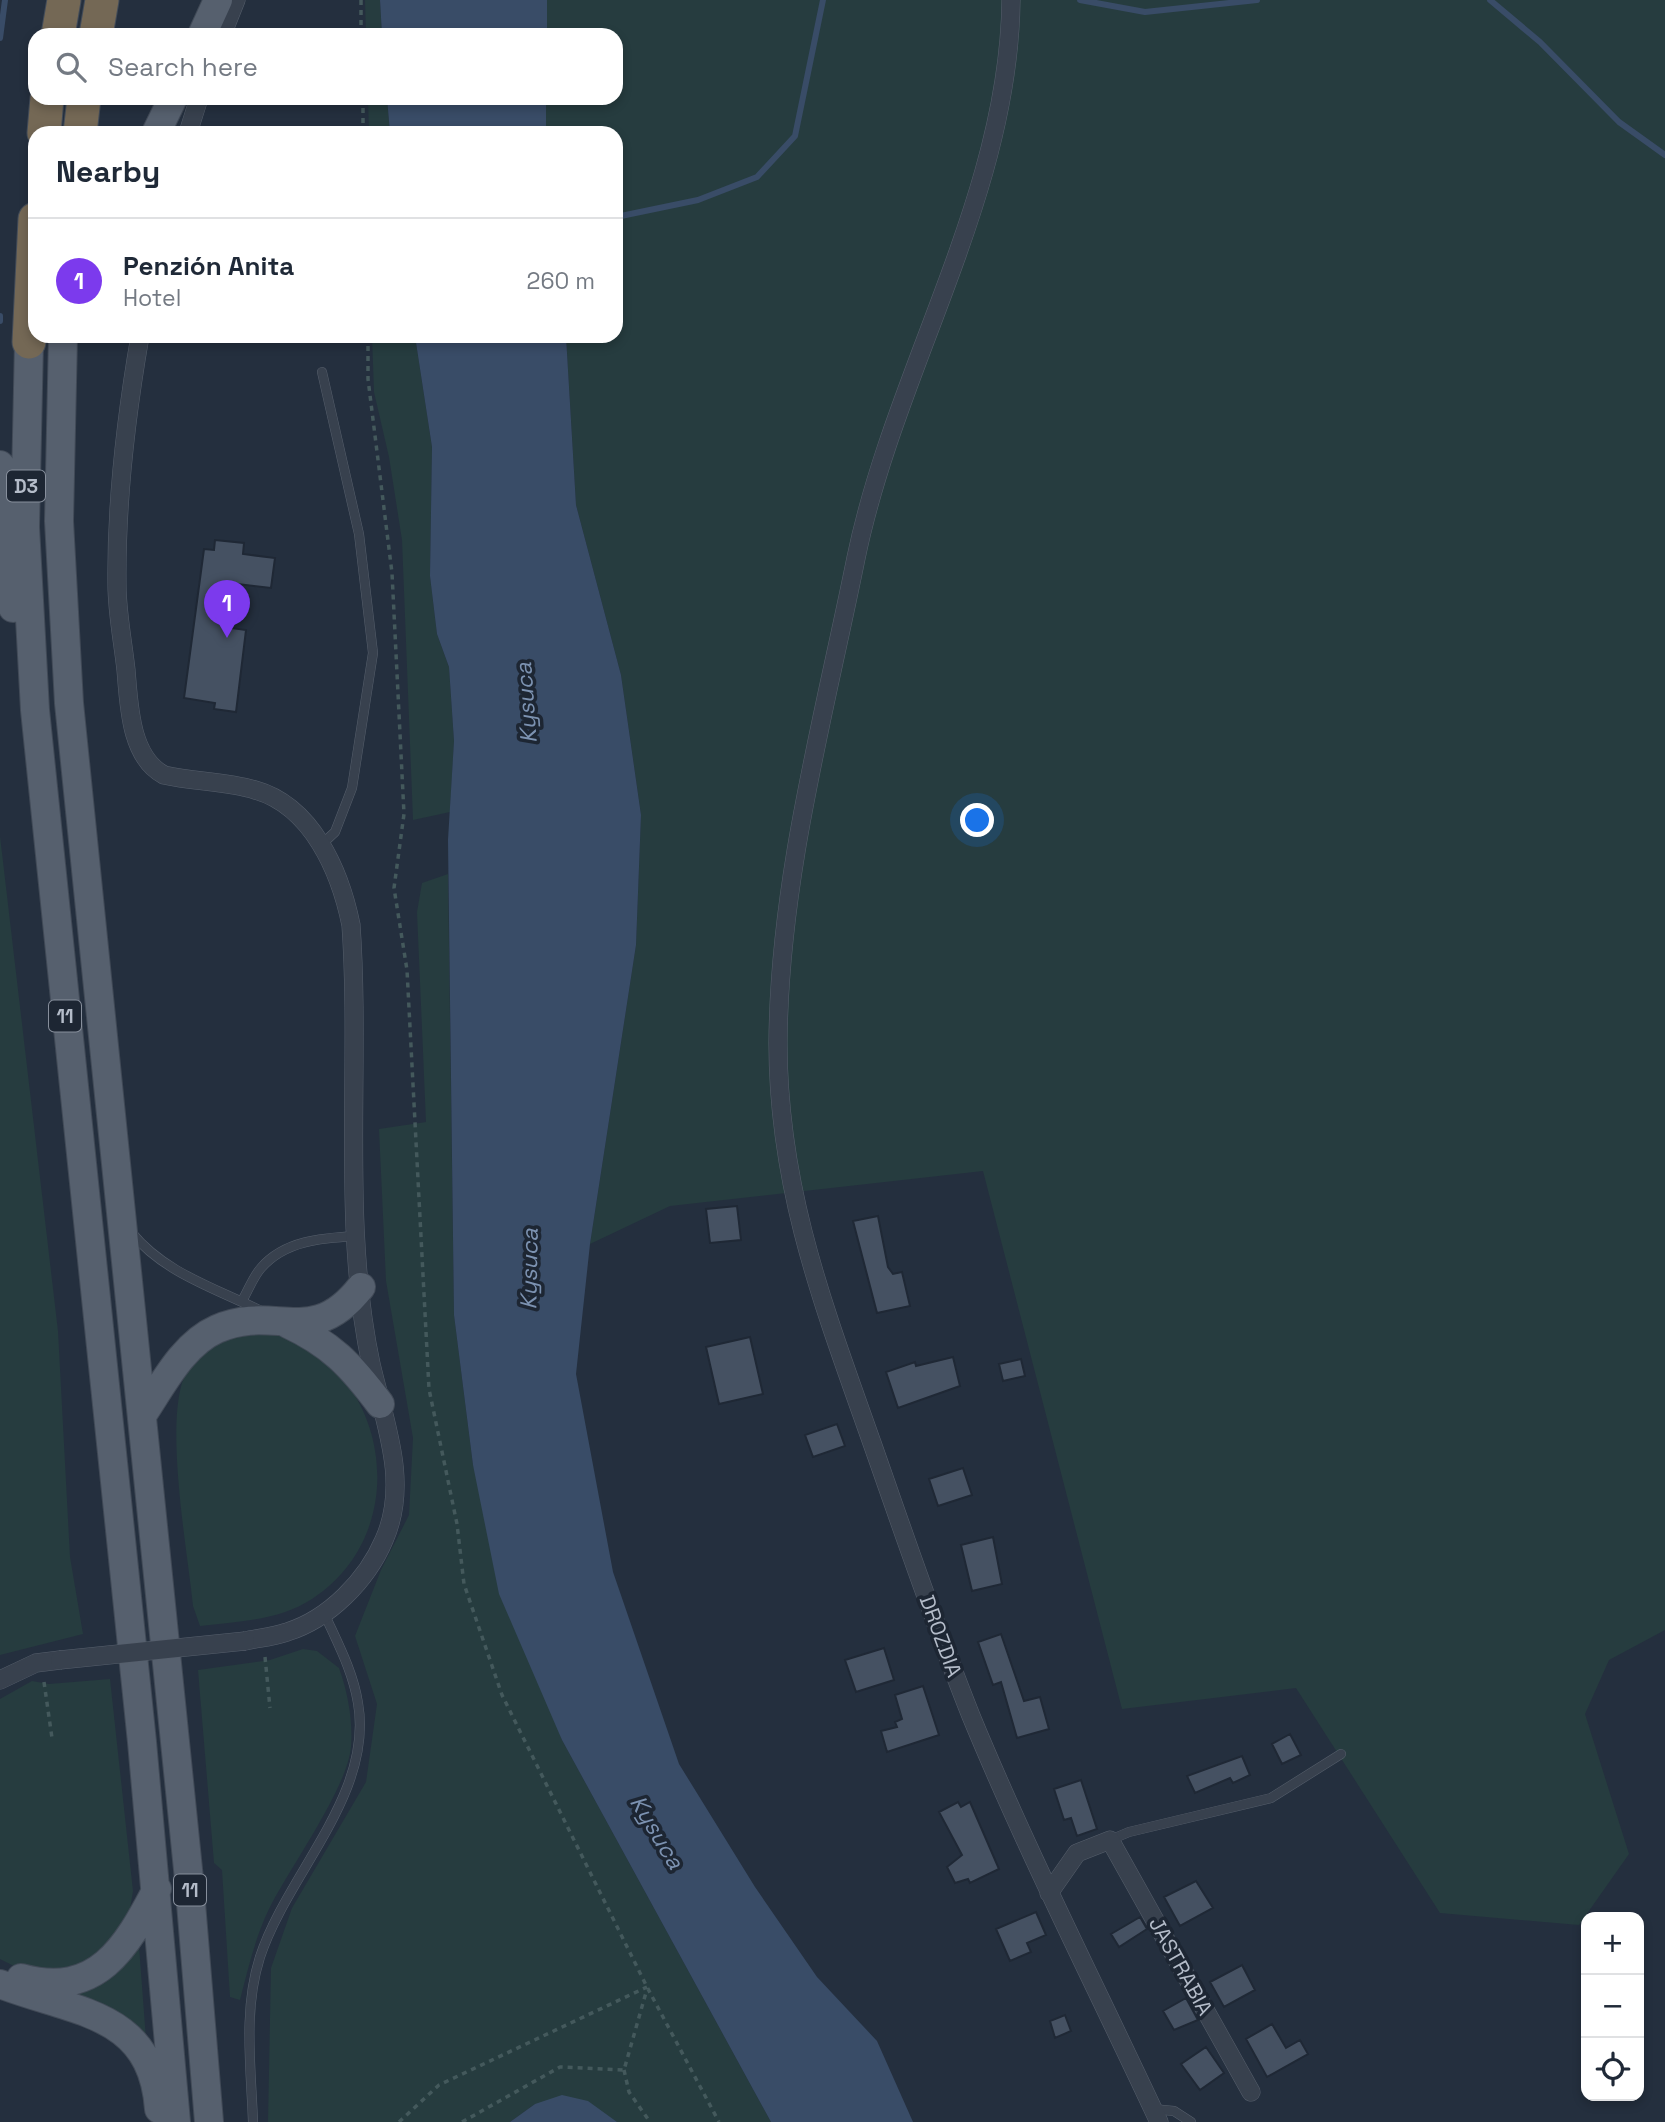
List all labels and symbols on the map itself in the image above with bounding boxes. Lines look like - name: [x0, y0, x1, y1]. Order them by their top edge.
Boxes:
- road number: D3: [7, 471, 45, 502]
- pin: 1: [204, 580, 250, 638]
- water label: Kysuca: [508, 661, 544, 744]
- your location: [960, 803, 994, 837]
- road number: 11: [49, 1000, 81, 1032]
- water label: Kysuca: [513, 1227, 545, 1310]
- street label: DROZDIA: [914, 1591, 968, 1681]
- water label: Kysuca: [623, 1790, 691, 1875]
- road number: 11: [174, 1874, 206, 1906]
- street label: JASTRABIA: [1143, 1912, 1219, 2020]

